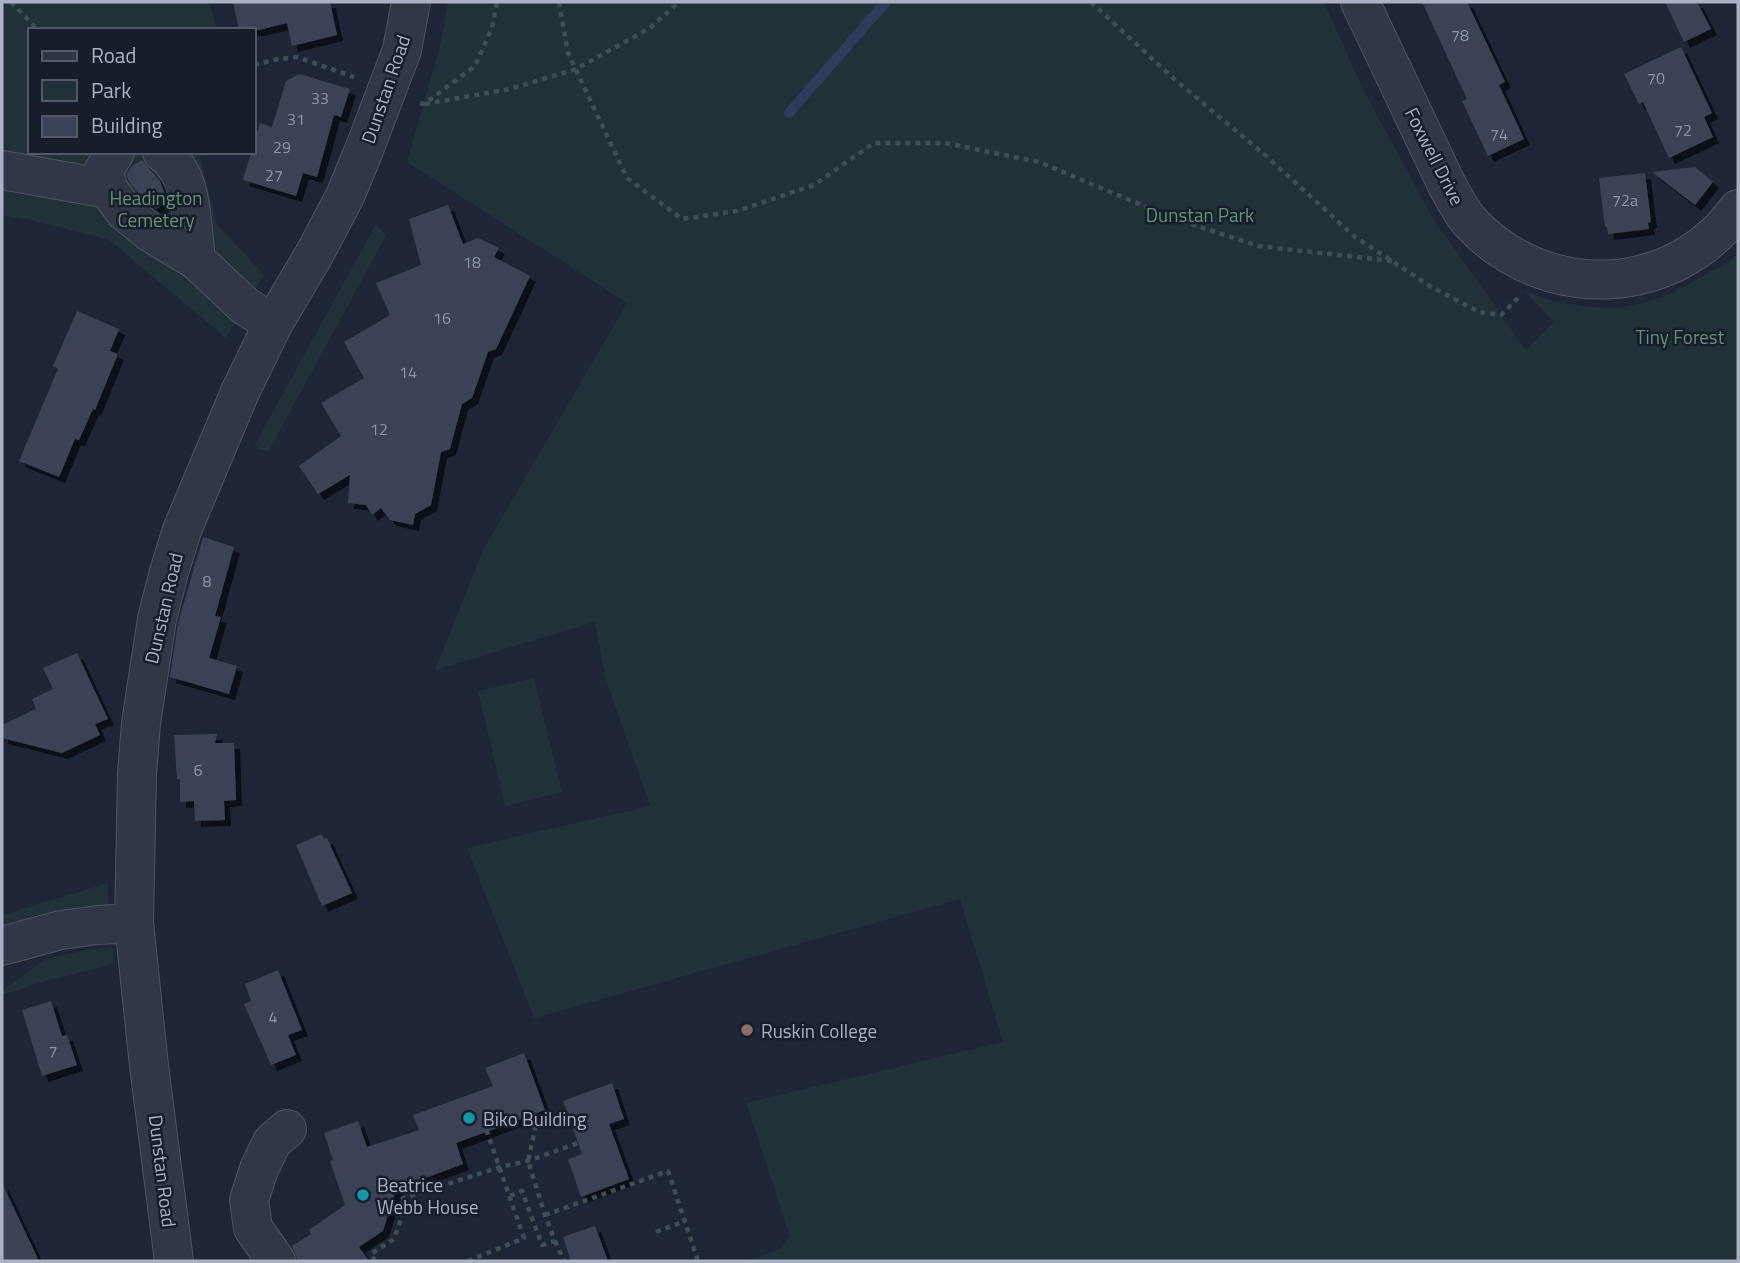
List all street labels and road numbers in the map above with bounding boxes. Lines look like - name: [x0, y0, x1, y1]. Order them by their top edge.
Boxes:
- street label: Dunstan Road: [353, 31, 417, 147]
- street label: Foxwell Drive: [1398, 102, 1472, 210]
- street label: Dunstan Road: [136, 550, 190, 666]
- street label: Dunstan Road: [142, 1113, 184, 1229]

